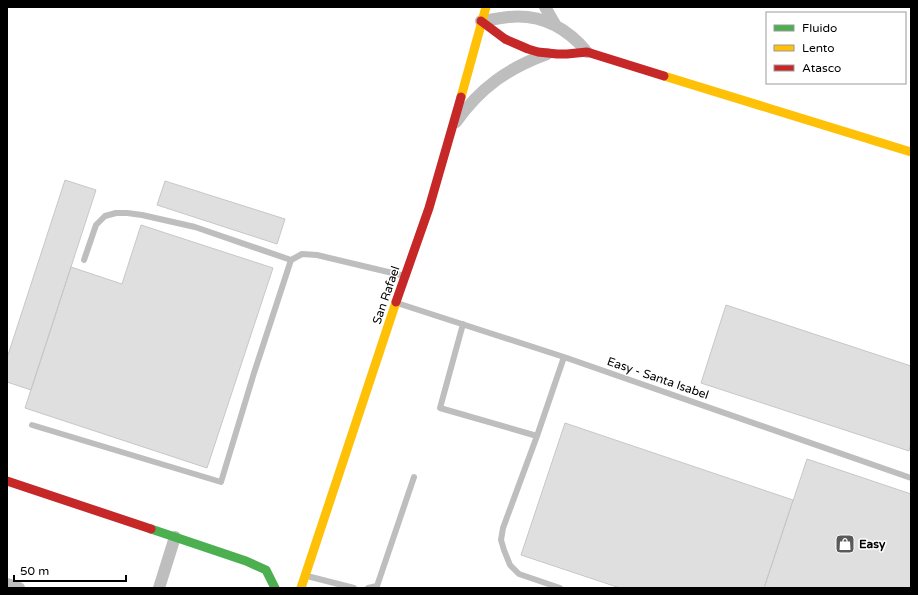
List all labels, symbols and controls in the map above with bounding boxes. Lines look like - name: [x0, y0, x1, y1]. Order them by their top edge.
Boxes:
- legend: [766, 12, 906, 84]
- text: Fluido: [802, 21, 837, 35]
- text: Lento: [802, 41, 835, 55]
- text: Atasco: [802, 61, 841, 75]
- street label: San Rafael: [370, 264, 402, 326]
- street label: Easy - Santa Isabel: [605, 354, 711, 402]
- shop icon: Easy: [834, 533, 856, 555]
- place label: Easy: [859, 537, 886, 552]
- scale bar: [14, 557, 126, 583]
- text: 50 m: [20, 564, 49, 578]

